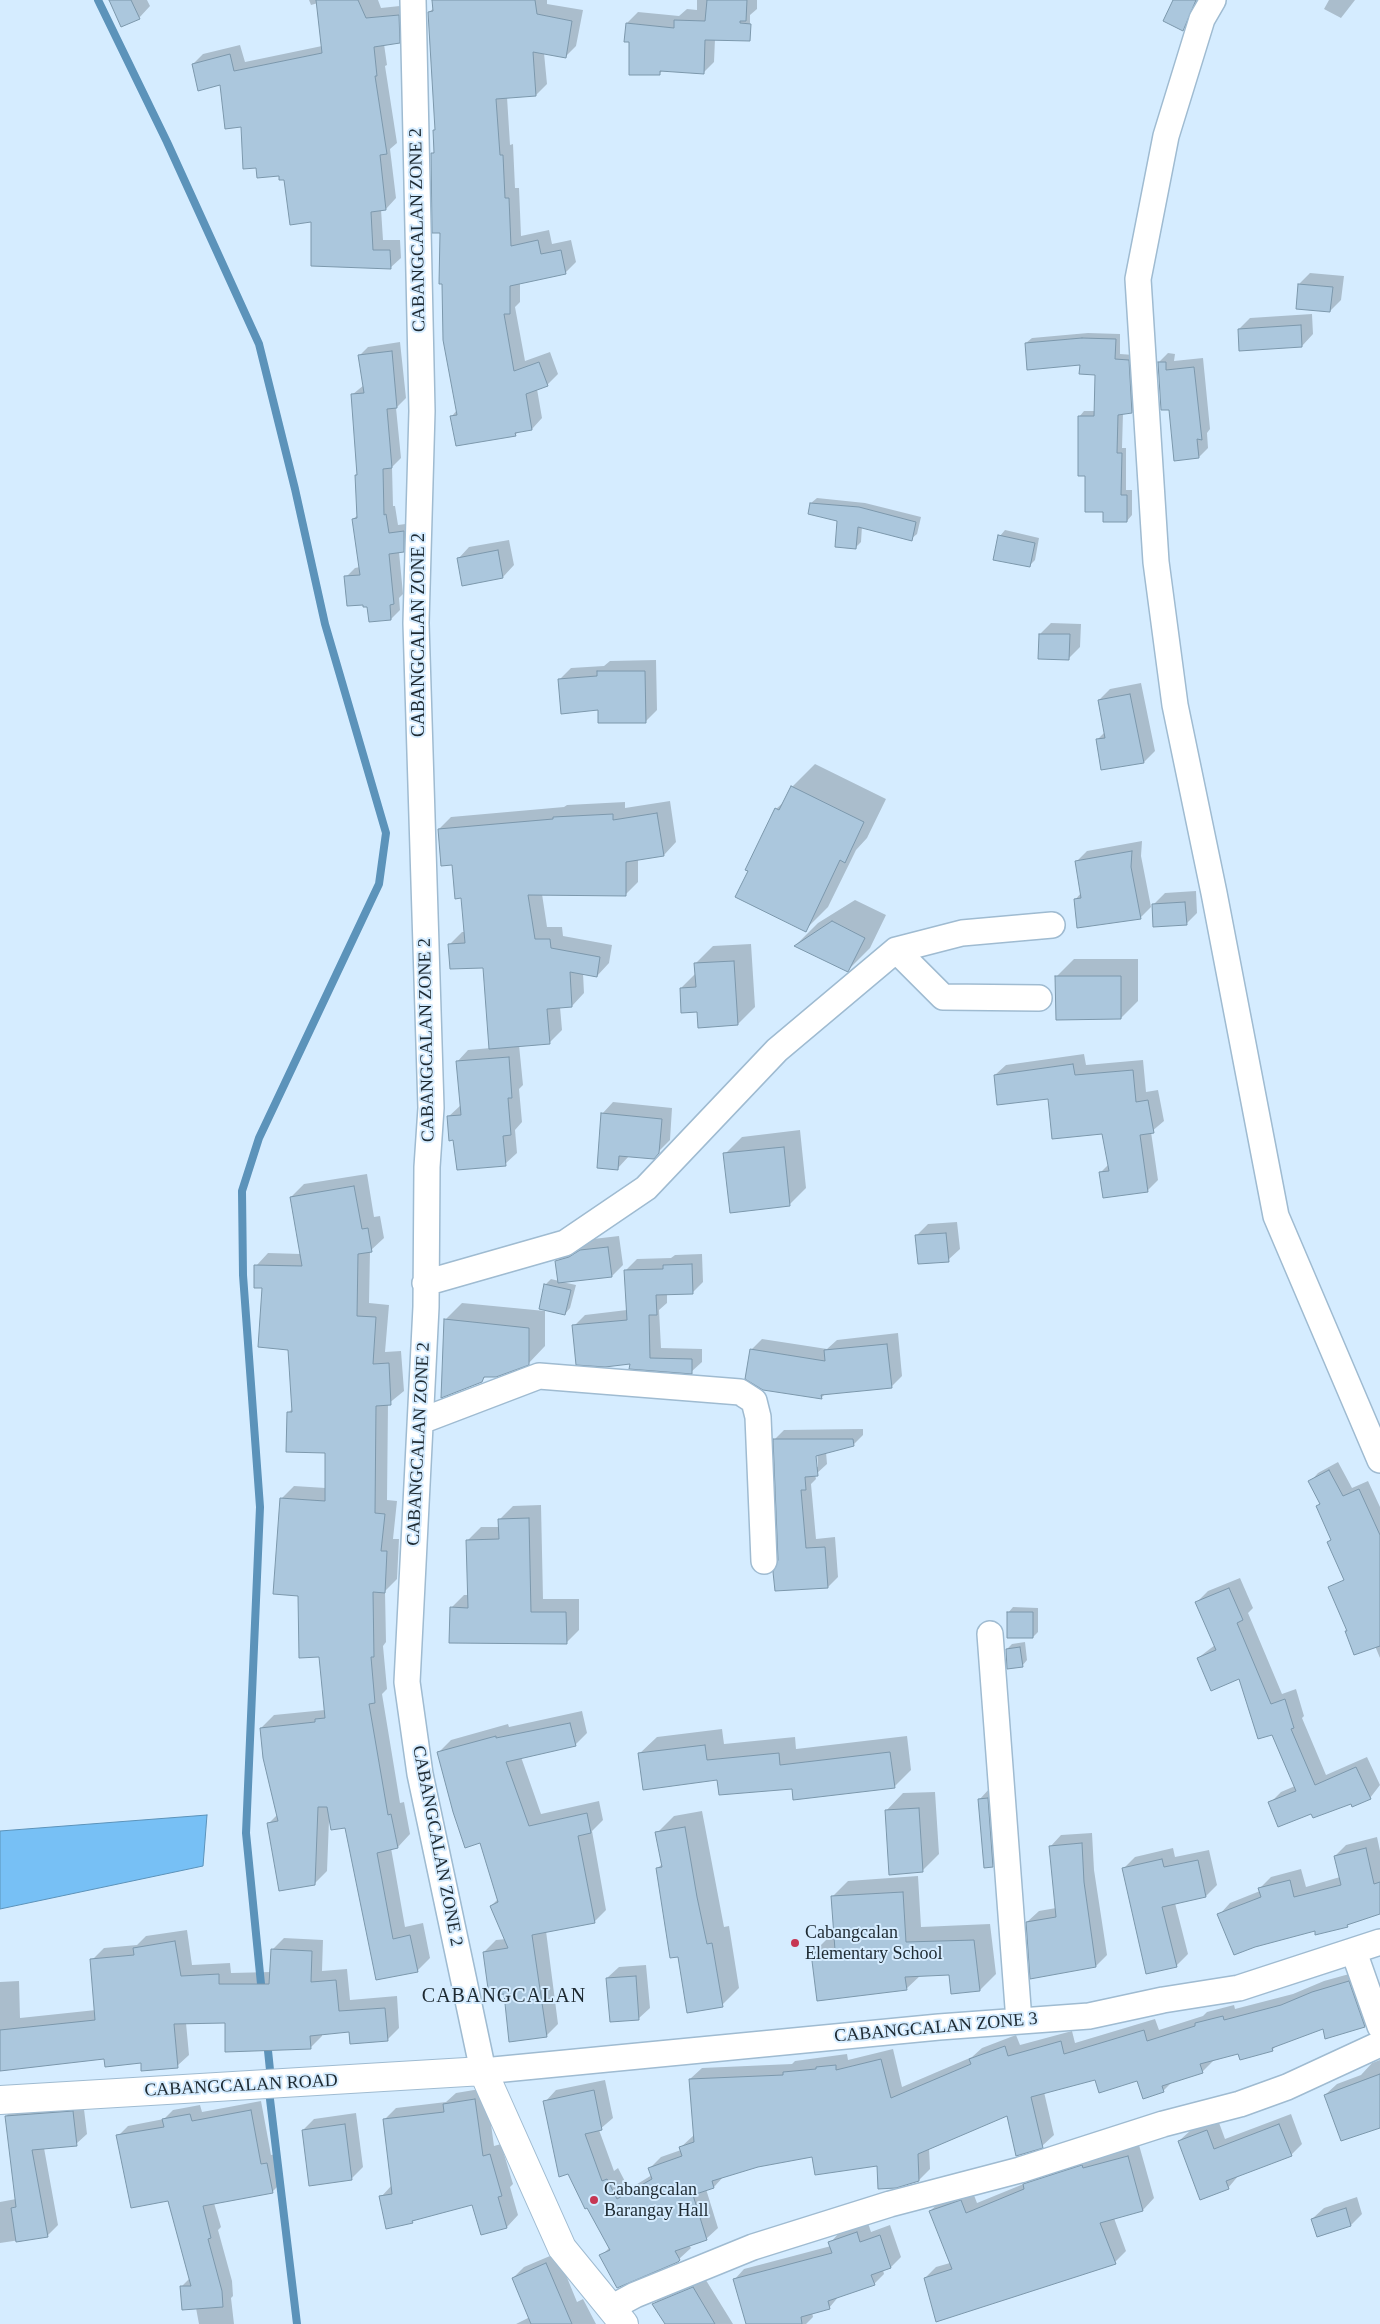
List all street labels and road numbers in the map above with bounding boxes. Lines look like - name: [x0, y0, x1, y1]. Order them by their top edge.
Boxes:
- street label: CABANGCALAN ZONE 2: [405, 128, 431, 332]
- street label: CABANGCALAN ZONE 2: [408, 533, 430, 737]
- street label: CABANGCALAN ZONE 2: [414, 938, 440, 1142]
- street label: CABANGCALAN ZONE 2: [403, 1342, 435, 1546]
- street label: CABANGCALAN ZONE 2: [407, 1744, 467, 1948]
- street label: CABANGCALAN ZONE 3: [833, 2008, 1039, 2048]
- street label: CABANGCALAN ROAD: [144, 2070, 338, 2102]

